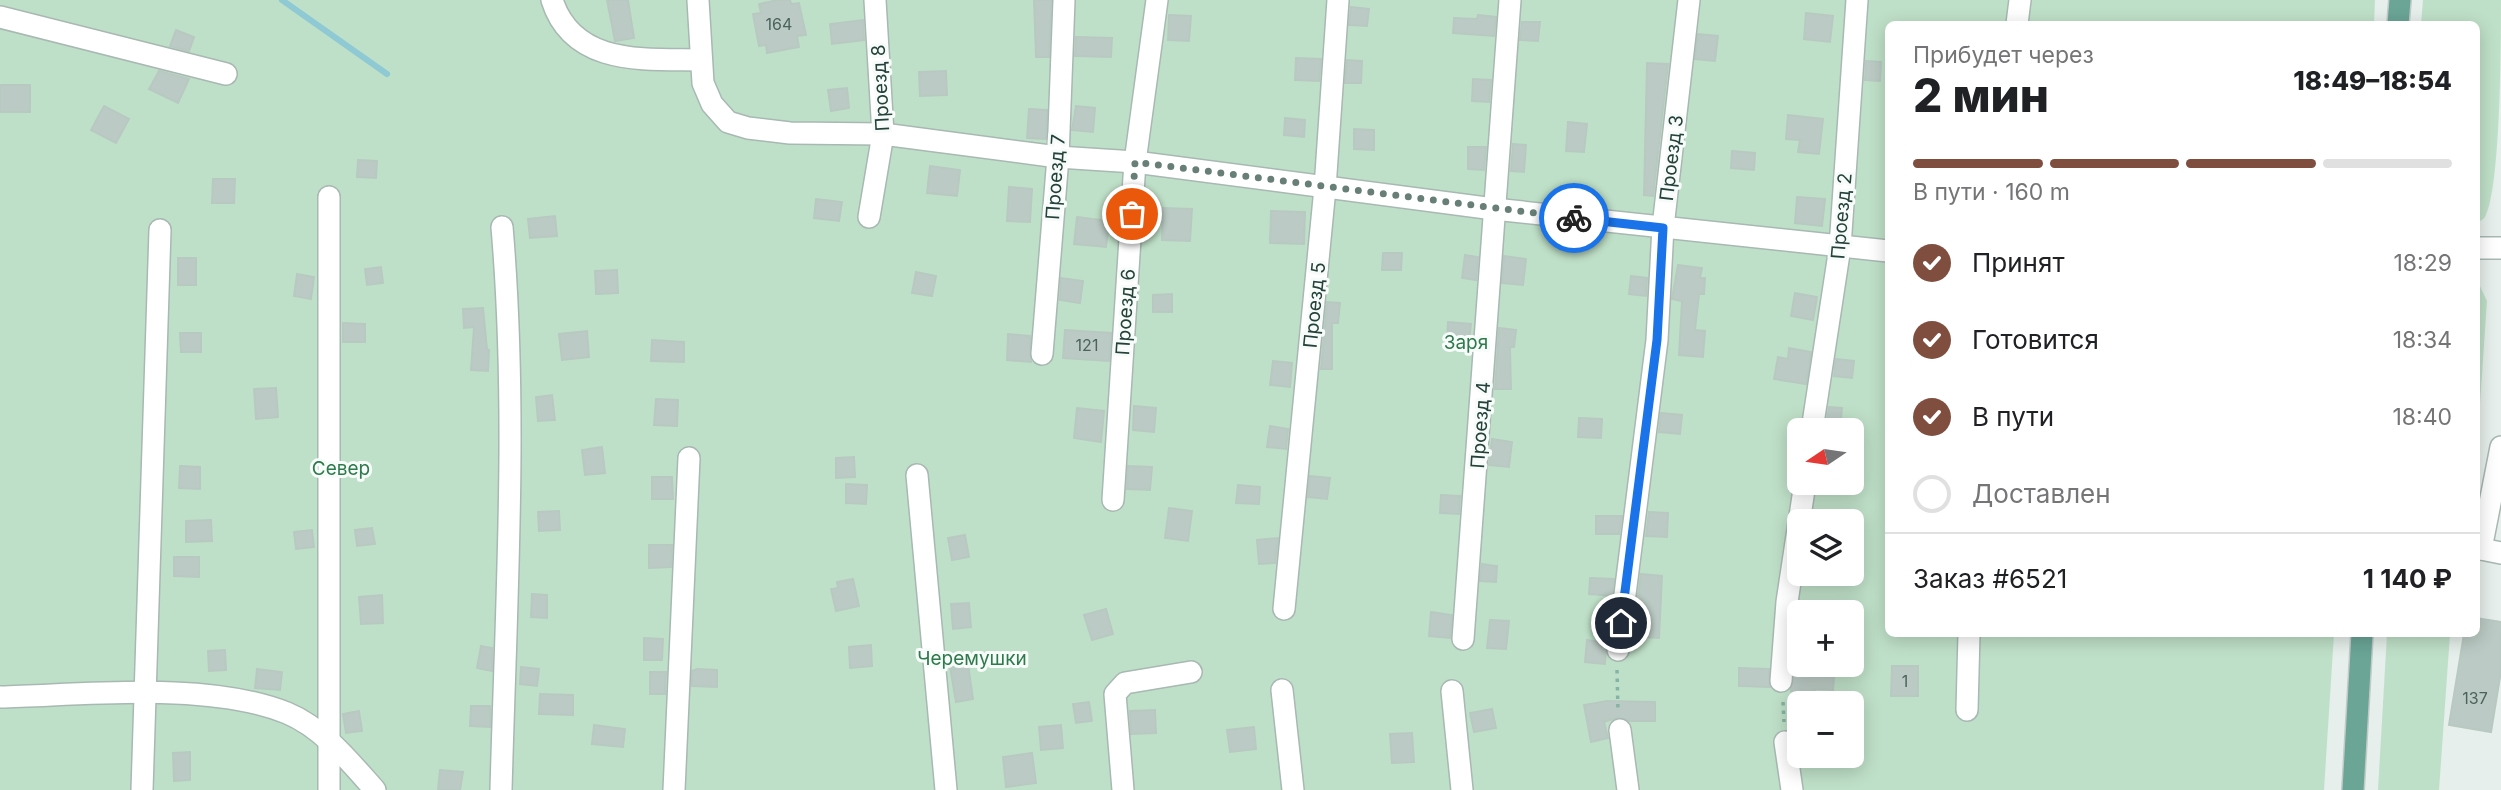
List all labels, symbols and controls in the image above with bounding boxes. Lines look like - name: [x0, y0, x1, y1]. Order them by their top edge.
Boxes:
- house number: 164: [766, 14, 792, 34]
- text: Прибудет через: [1913, 41, 2094, 69]
- street label: Проезд 8: [867, 44, 894, 132]
- text: 18:49–18:54: [2293, 65, 2452, 96]
- text: 2 мин: [1913, 67, 2049, 123]
- street label: Проезд 3: [1655, 114, 1688, 202]
- street label: Проезд 7: [1041, 134, 1070, 221]
- street label: Проезд 2: [1826, 172, 1857, 260]
- text: В пути · 160 m: [1913, 178, 2070, 206]
- courier: [1539, 183, 1609, 253]
- pin: [1102, 184, 1162, 244]
- icon: bag: [1113, 195, 1151, 233]
- icon: bike: [1555, 199, 1593, 237]
- icon: check: [1913, 244, 1951, 282]
- text: Принят: [1972, 247, 2065, 278]
- text: 18:29: [2394, 249, 2452, 277]
- street label: Проезд 5: [1299, 261, 1330, 349]
- street label: Проезд 6: [1111, 268, 1140, 356]
- icon: check: [1913, 321, 1951, 359]
- text: Готовится: [1972, 324, 2099, 355]
- text: 18:34: [2393, 326, 2452, 354]
- park label: Заря: [1444, 331, 1488, 354]
- house number: 121: [1076, 335, 1098, 355]
- street label: Проезд 4: [1466, 381, 1495, 469]
- icon: check: [1913, 398, 1951, 436]
- text: В пути: [1972, 401, 2054, 432]
- text: 18:40: [2392, 403, 2452, 431]
- north arrow: [1787, 418, 1864, 495]
- map controls: [1787, 418, 1864, 768]
- park label: Север: [312, 457, 370, 480]
- text: Доставлен: [1972, 478, 2111, 509]
- button: layers: [1787, 509, 1864, 586]
- text: Заказ #6521: [1913, 563, 2067, 594]
- text: 1 140 ₽: [2363, 563, 2452, 594]
- pin: [1591, 593, 1651, 653]
- button: +: [1787, 600, 1864, 677]
- icon: home: [1602, 604, 1640, 642]
- park label: Черемушки: [917, 647, 1027, 670]
- house number: 1: [1902, 671, 1908, 691]
- house number: 137: [2462, 688, 2488, 708]
- button: −: [1787, 691, 1864, 768]

